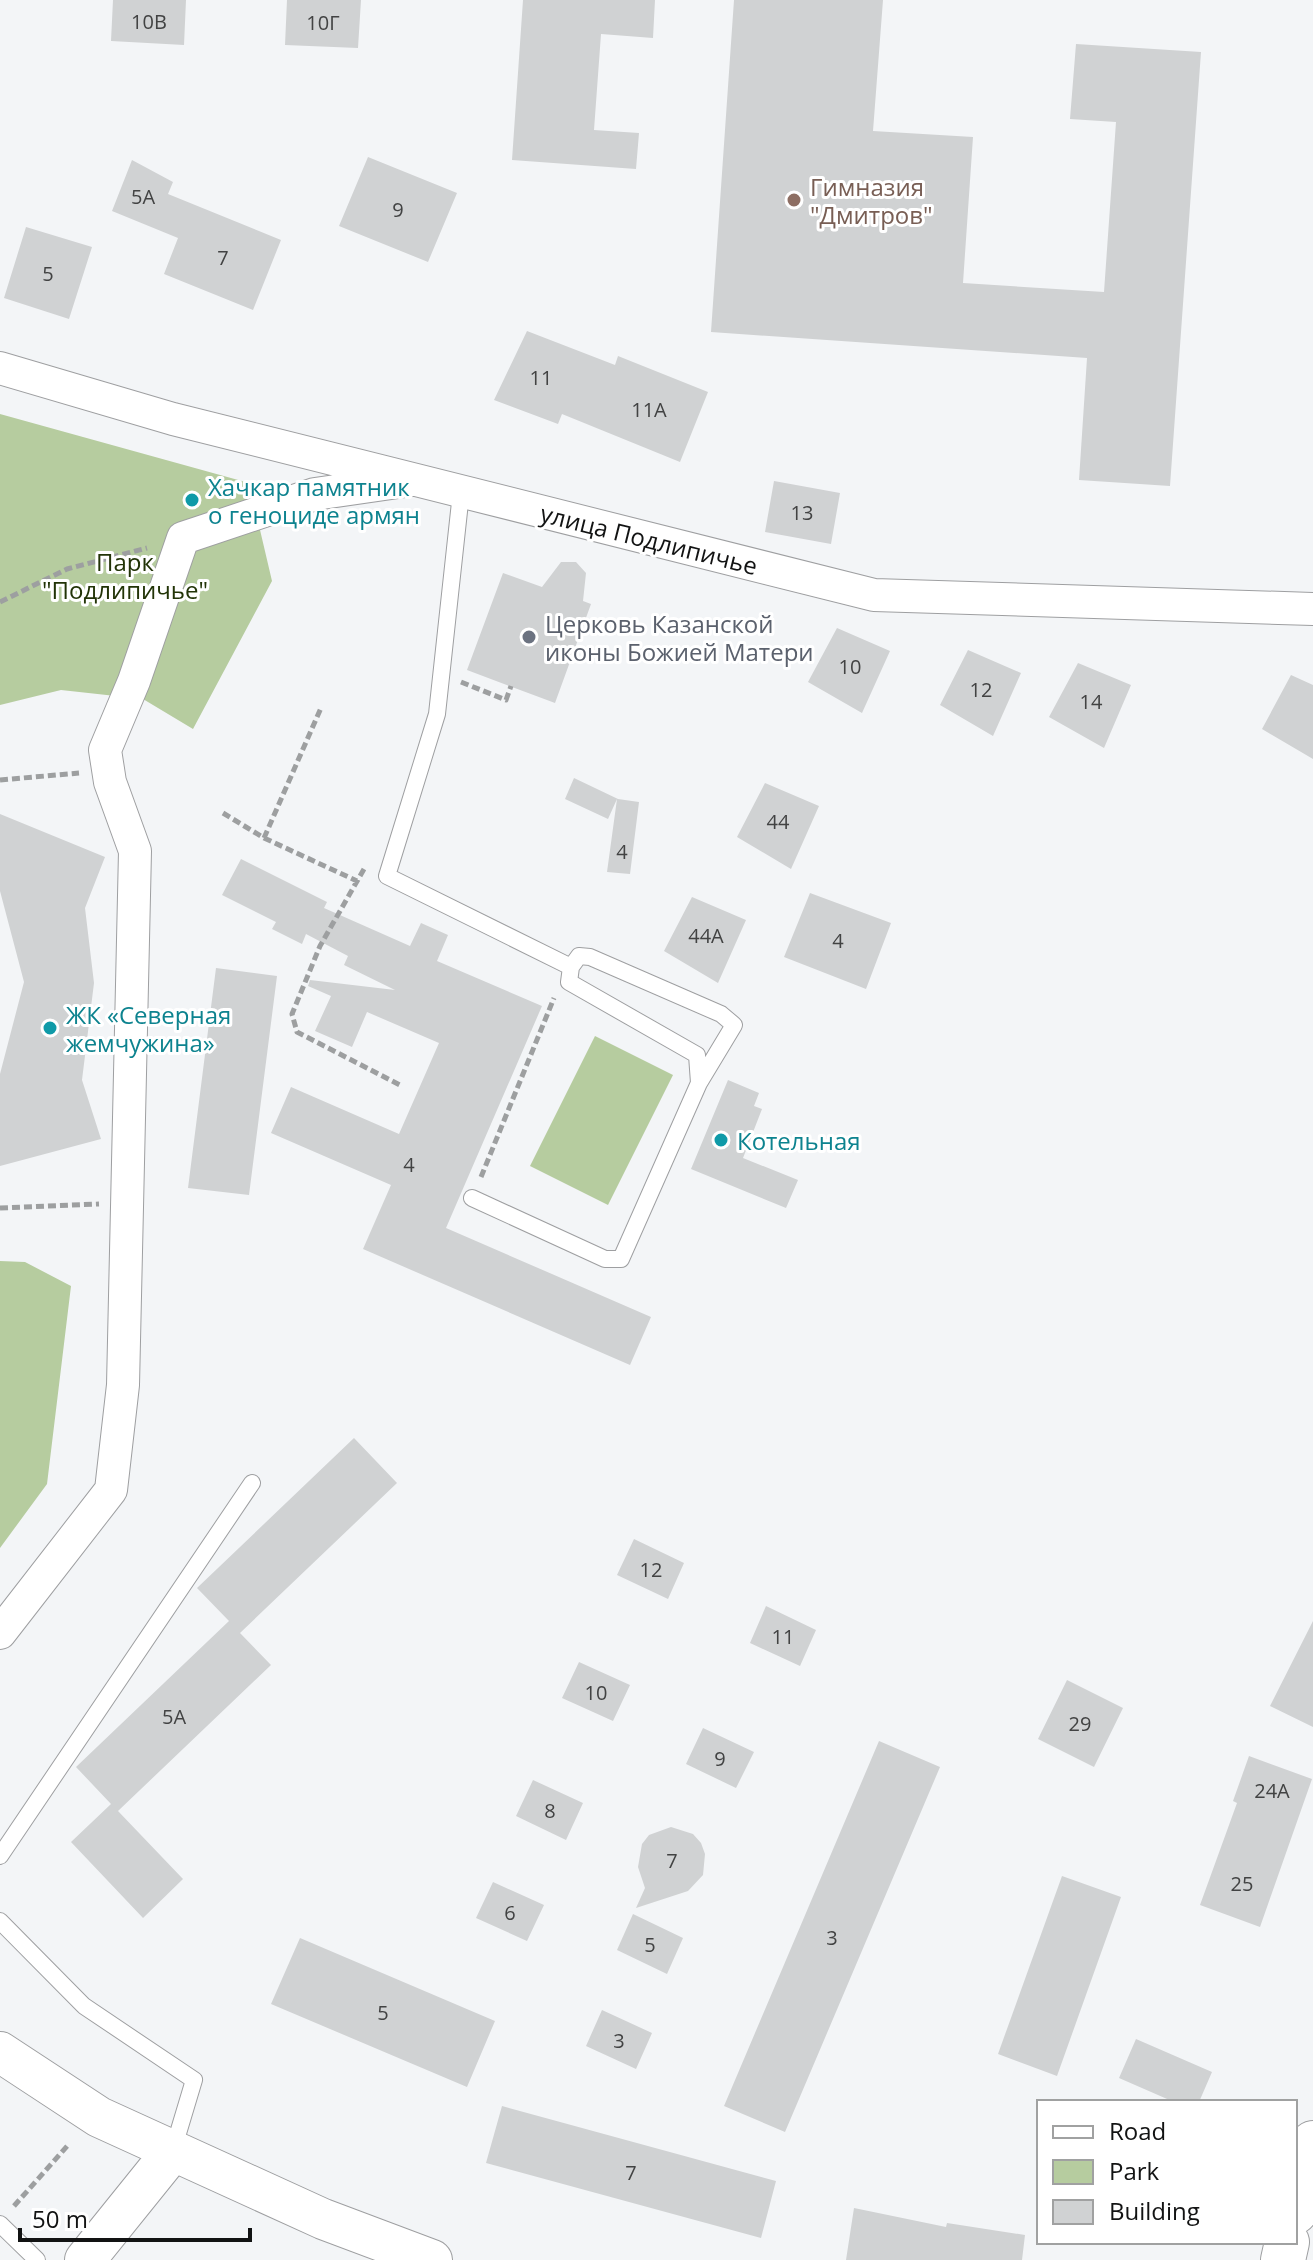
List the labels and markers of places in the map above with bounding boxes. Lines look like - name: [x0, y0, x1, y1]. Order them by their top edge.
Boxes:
- place label: Гимназия "Дмитров": [810, 170, 933, 231]
- marker: Гимназия "Дмитров": [785, 191, 803, 209]
- place label: Хачкар памятник о геноциде армян: [208, 470, 420, 531]
- marker: Хачкар памятник о геноциде армян: [183, 491, 201, 509]
- place label: Церковь Казанской иконы Божией Матери: [545, 607, 814, 668]
- marker: Церковь Казанской иконы Божией Матери: [520, 628, 538, 646]
- place label: ЖК «Северная жемчужина»: [66, 998, 231, 1059]
- marker: ЖК «Северная жемчужина»: [41, 1019, 59, 1037]
- place label: Котельная: [737, 1124, 861, 1157]
- marker: Котельная: [712, 1131, 730, 1149]

